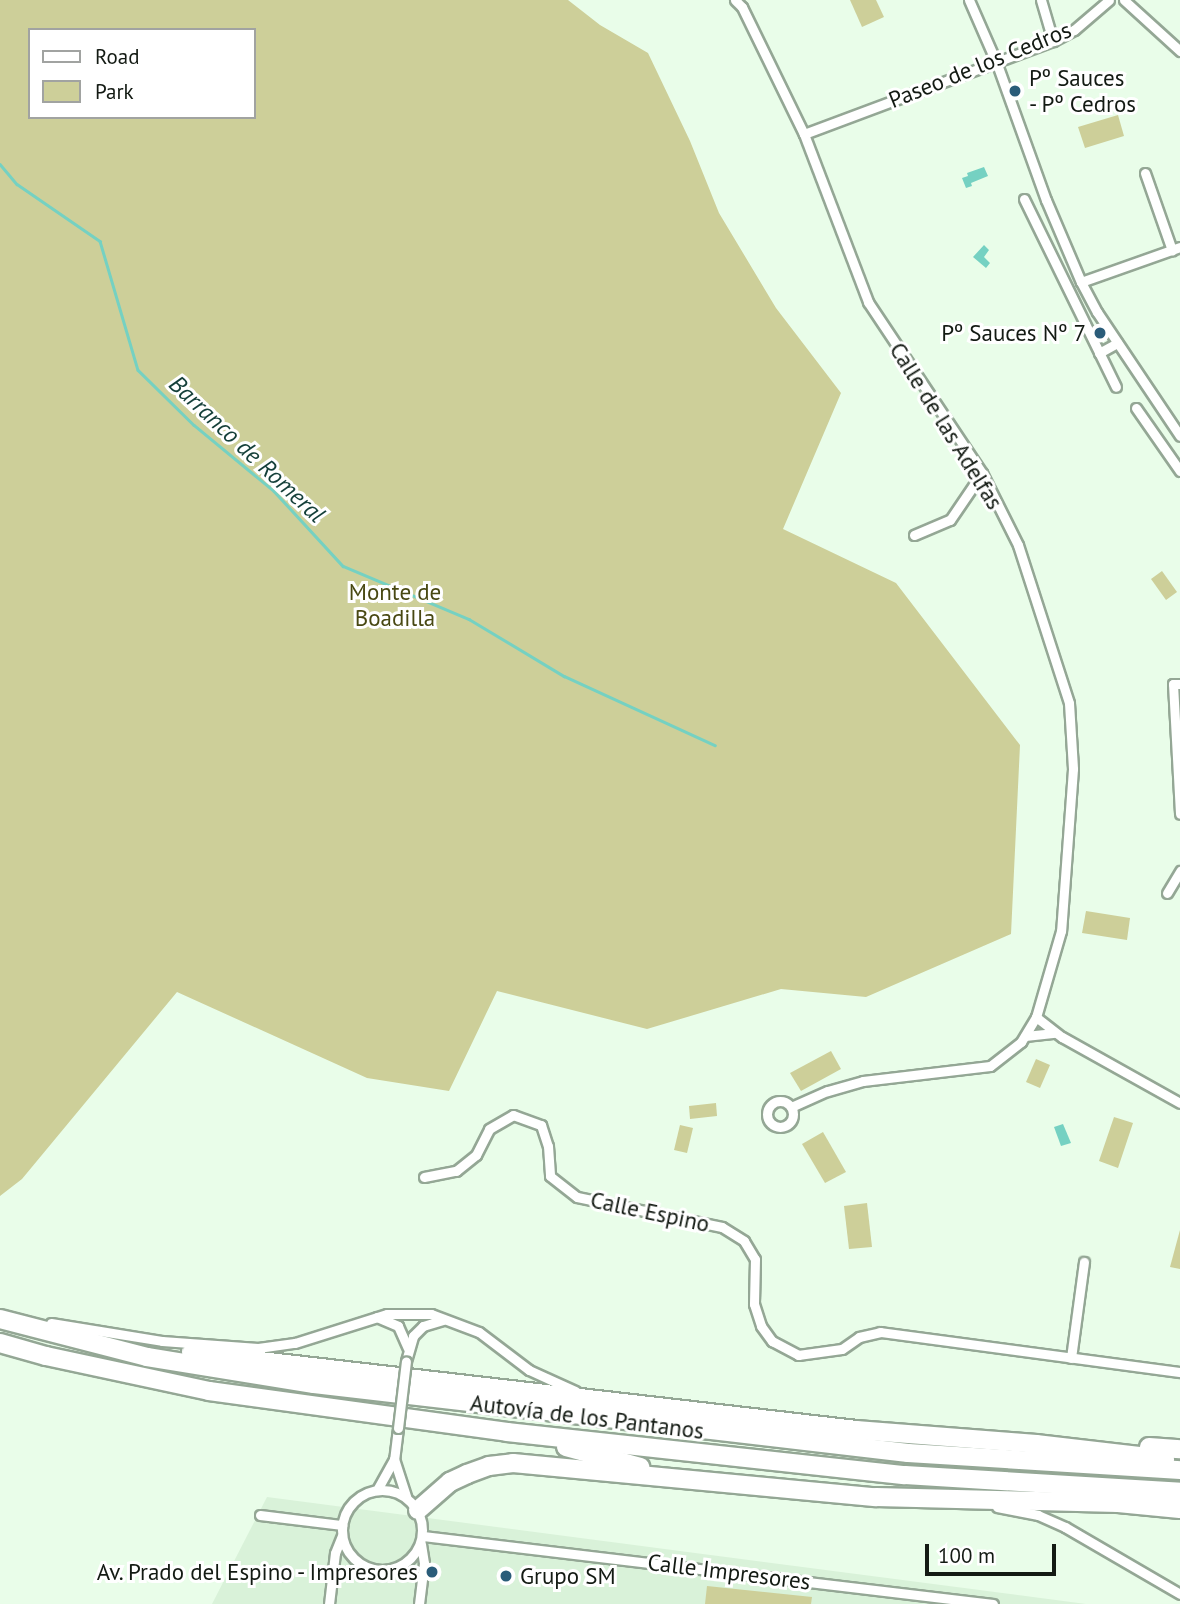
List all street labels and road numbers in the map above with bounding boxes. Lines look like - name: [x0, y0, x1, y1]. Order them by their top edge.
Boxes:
- street label: Paseo de los Cedros: [885, 16, 1075, 114]
- street label: Calle de las Adelfas: [883, 337, 1009, 515]
- street label: Calle Espino: [588, 1186, 712, 1238]
- street label: Autovía de los Pantanos: [469, 1389, 705, 1445]
- street label: Calle Impresores: [646, 1548, 812, 1596]

